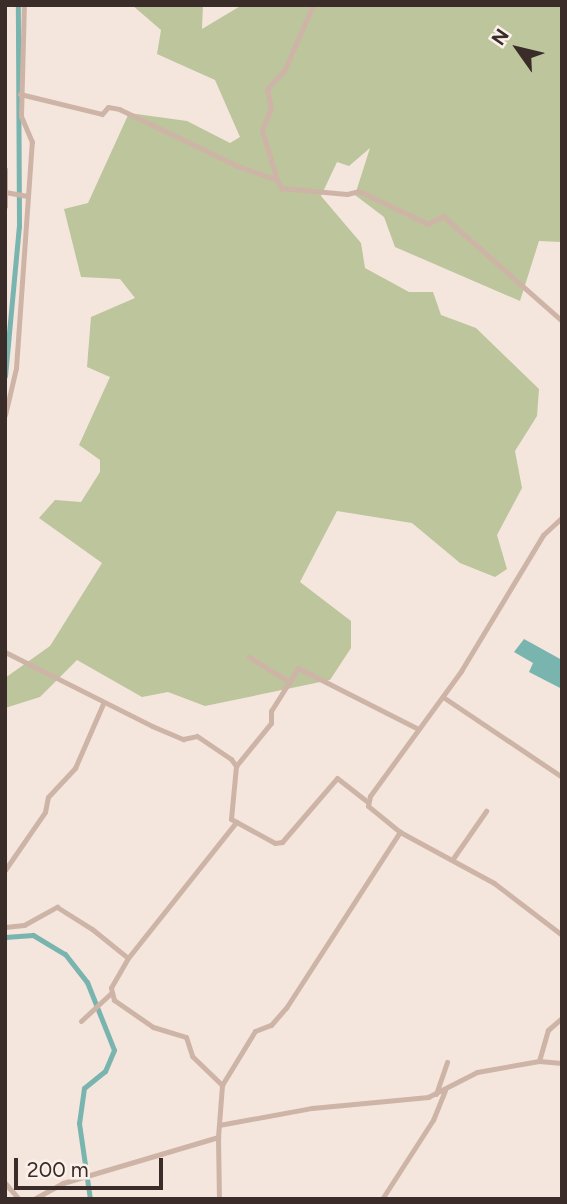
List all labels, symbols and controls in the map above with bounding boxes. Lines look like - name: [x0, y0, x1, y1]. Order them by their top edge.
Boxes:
- north arrow: [483, 14, 553, 84]
- text: N: [487, 24, 514, 49]
- scale bar: [18, 1144, 166, 1188]
- text: 200 m: [27, 1157, 89, 1182]

